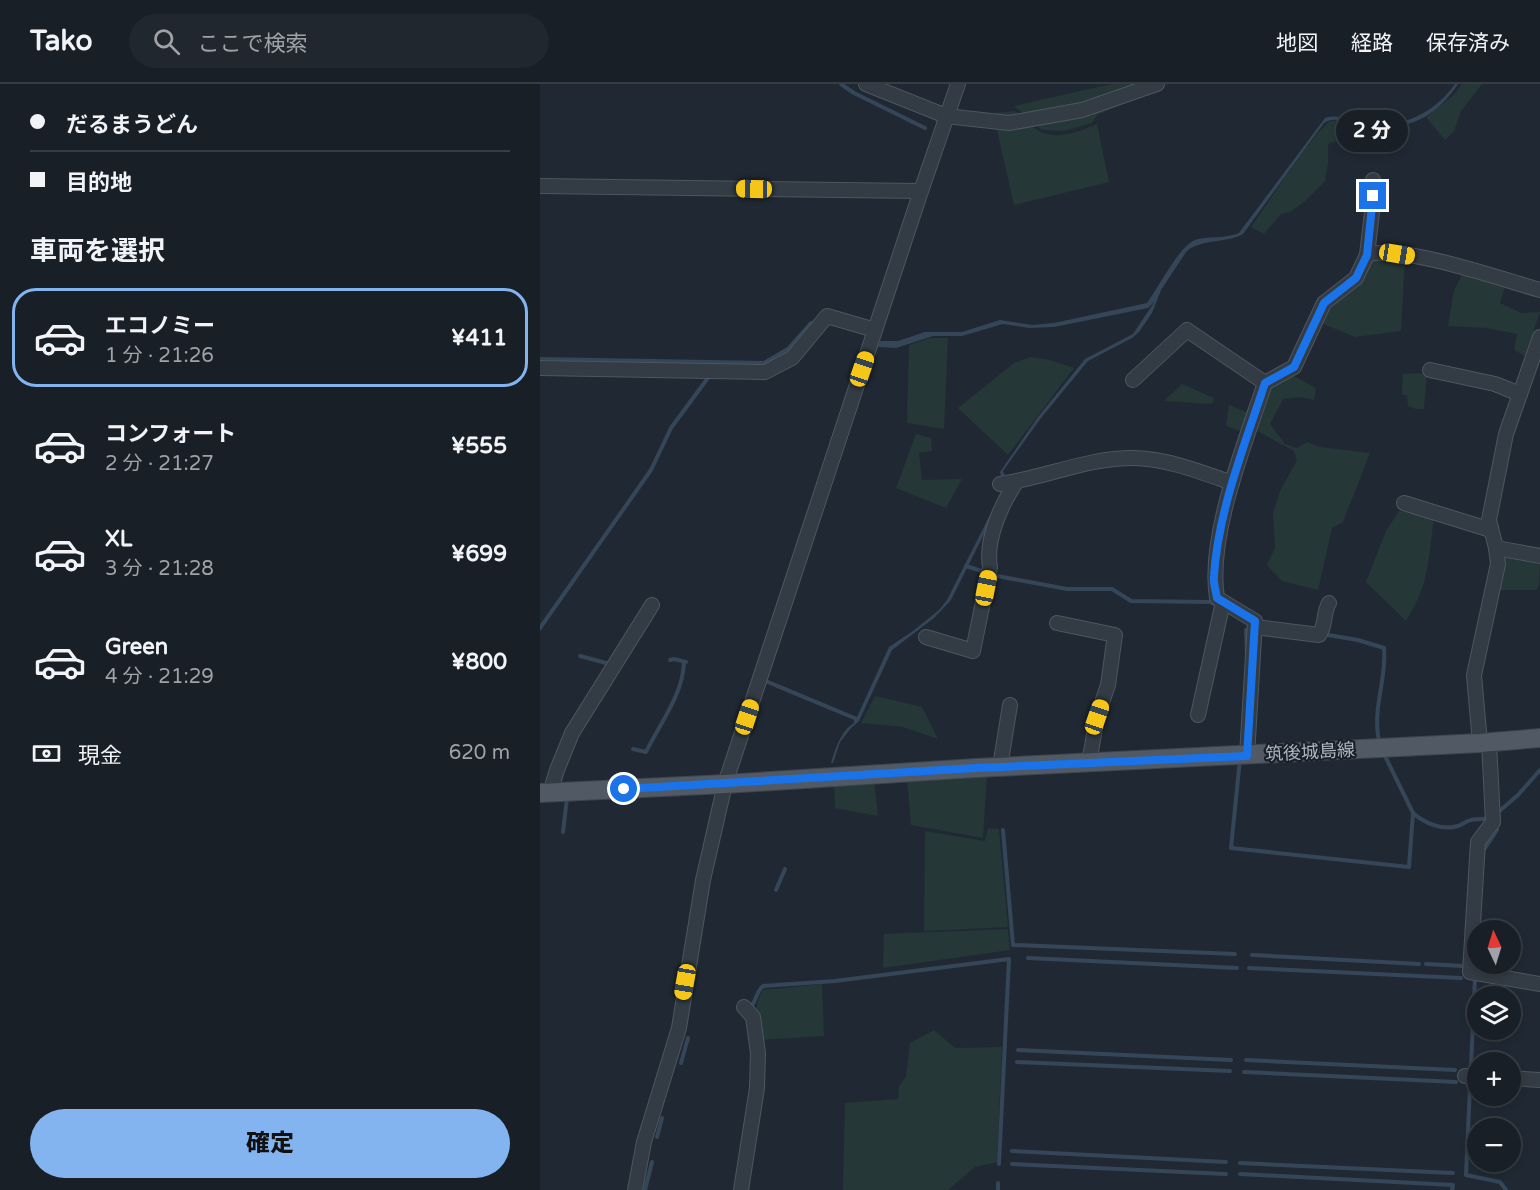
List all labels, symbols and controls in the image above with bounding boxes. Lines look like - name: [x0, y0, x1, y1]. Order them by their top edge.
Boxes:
- search box: [129, 14, 549, 68]
- text: Tako: [30, 24, 93, 58]
- icon: search: [150, 25, 183, 58]
- text: ここで検索: [198, 31, 308, 57]
- text: 地図: [1276, 31, 1318, 56]
- text: 経路: [1351, 31, 1393, 56]
- text: 保存済み: [1426, 31, 1510, 56]
- callout: 2 分: [1337, 109, 1409, 151]
- text: だるまうどん: [66, 112, 198, 138]
- text: 2 分: [1353, 119, 1391, 143]
- text: 目的地: [66, 170, 132, 196]
- car: [736, 180, 772, 198]
- route end: [1359, 182, 1386, 209]
- text: 車両を選択: [30, 235, 165, 268]
- car: [1378, 242, 1416, 266]
- icon: car: [33, 311, 87, 365]
- text: エコノミー: [105, 313, 215, 339]
- text: ¥411: [451, 325, 507, 351]
- text: 1 分 · 21:26: [105, 344, 214, 368]
- car: [848, 349, 876, 389]
- icon: car: [33, 419, 87, 473]
- text: コンフォート: [105, 421, 236, 447]
- text: ¥555: [451, 433, 507, 459]
- text: 2 分 · 21:27: [105, 452, 214, 476]
- text: XL: [105, 526, 132, 552]
- icon: car: [33, 527, 87, 581]
- text: ¥699: [451, 541, 507, 567]
- text: 3 分 · 21:28: [105, 557, 214, 581]
- car: [974, 569, 998, 607]
- text: Green: [105, 634, 168, 660]
- icon: car: [33, 635, 87, 689]
- text: ¥800: [451, 649, 507, 675]
- text: 4 分 · 21:29: [105, 665, 214, 689]
- car: [733, 697, 761, 737]
- car: [1083, 697, 1111, 737]
- icon: cash: [30, 737, 63, 770]
- street label: 筑後城島線: [1264, 739, 1356, 765]
- text: 620 m: [449, 741, 510, 765]
- text: 現金: [78, 743, 122, 769]
- route start: [610, 775, 637, 802]
- north arrow: [1467, 920, 1521, 974]
- map controls: [1467, 920, 1521, 1172]
- car: [673, 963, 697, 1001]
- button: layers: [1467, 986, 1521, 1040]
- button: +: [1467, 1052, 1521, 1106]
- button: 確定: [30, 1109, 510, 1178]
- button: −: [1467, 1118, 1521, 1172]

